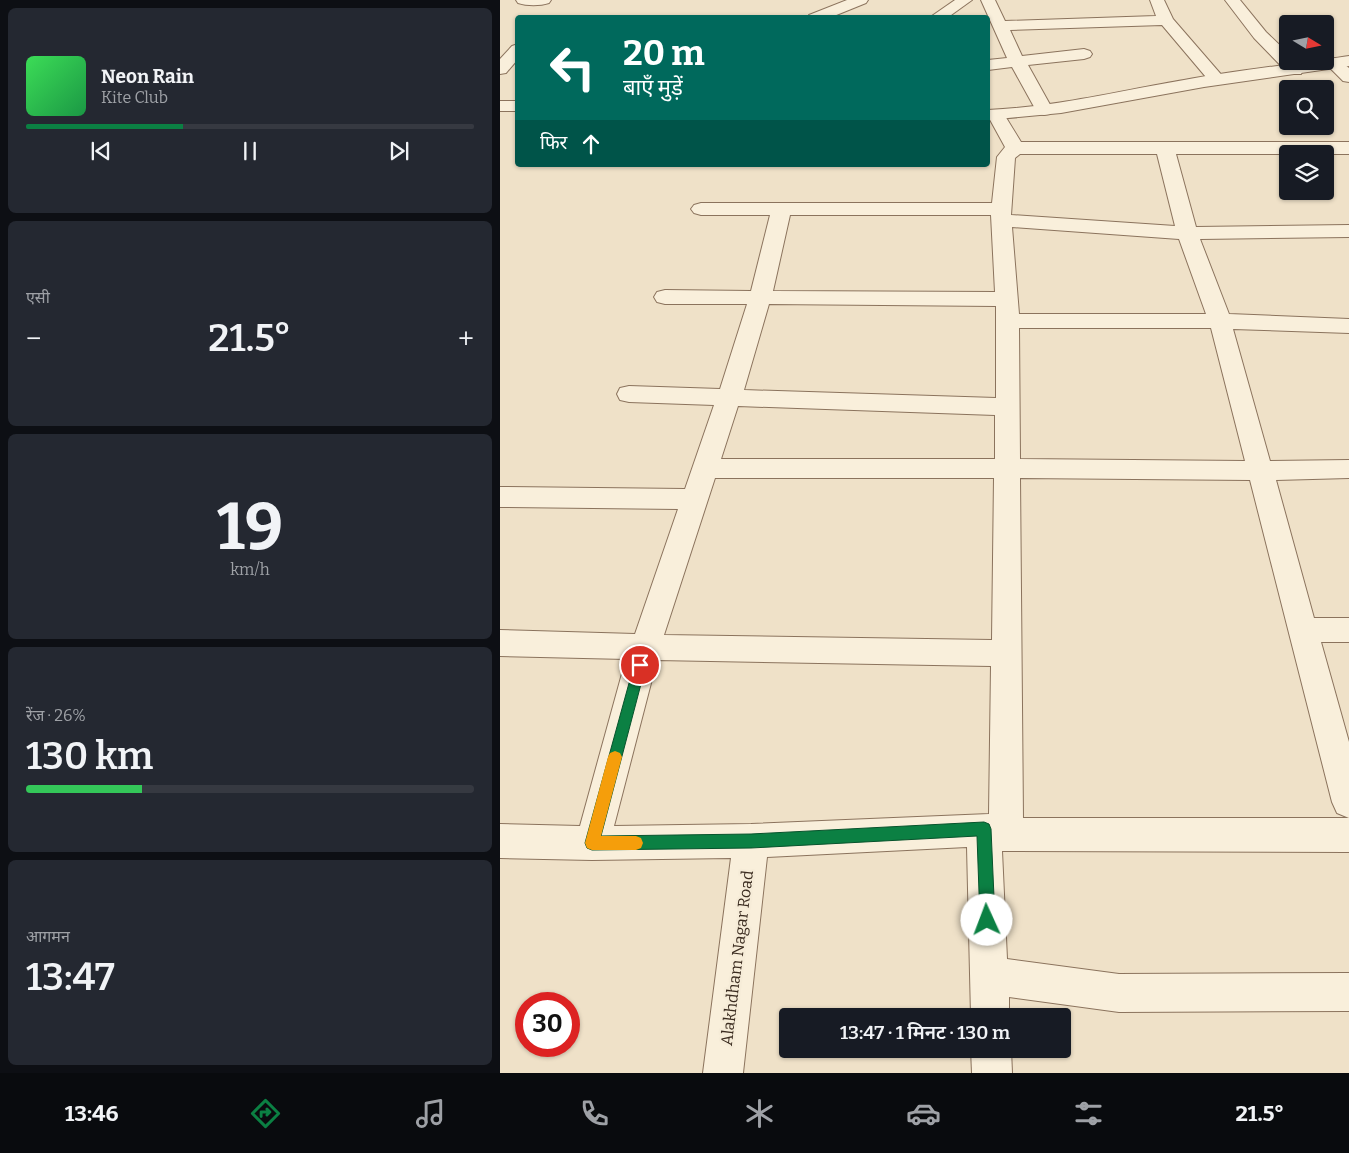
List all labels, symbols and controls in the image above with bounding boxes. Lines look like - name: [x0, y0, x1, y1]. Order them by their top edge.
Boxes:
- north arrow: [1279, 15, 1334, 70]
- map controls: [1279, 15, 1334, 200]
- text: 20 m: [623, 32, 705, 74]
- icon: left: [540, 35, 605, 100]
- text: Neon Rain: [101, 65, 194, 88]
- text: बाएँ मुड़ें: [623, 74, 683, 101]
- button: search: [1279, 80, 1334, 135]
- text: Kite Club: [101, 88, 168, 107]
- icon: ahead: [577, 130, 605, 158]
- text: फिर: [540, 131, 567, 154]
- icon: previous: [87, 137, 115, 165]
- icon: pause: [236, 137, 264, 165]
- icon: next: [385, 137, 413, 165]
- button: layers: [1279, 145, 1334, 200]
- text: एसी: [26, 288, 50, 307]
- text: 21.5°: [208, 315, 291, 361]
- text: −: [26, 322, 41, 355]
- text: +: [458, 322, 474, 355]
- text: 19: [217, 488, 283, 566]
- text: km/h: [230, 560, 270, 579]
- pin: [619, 644, 661, 686]
- icon: arrive: [626, 651, 654, 679]
- text: रेंज · 26%: [26, 706, 86, 725]
- text: 130 km: [26, 733, 153, 779]
- street label: Alakhdham Nagar Road: [717, 869, 757, 1047]
- position arrow: [960, 893, 1012, 945]
- text: आगमन: [26, 927, 70, 946]
- text: 13:47: [26, 954, 115, 1000]
- speed limit sign: 30: [515, 992, 580, 1057]
- text: 13:47 · 1 मिनट · 130 m: [840, 1021, 1010, 1044]
- icon: directions: [248, 1096, 283, 1131]
- icon: music: [413, 1096, 448, 1131]
- icon: phone: [577, 1096, 612, 1131]
- icon: climate: [742, 1096, 777, 1131]
- icon: car: [906, 1096, 941, 1131]
- icon: filters: [1071, 1096, 1106, 1131]
- text: 13:46: [65, 1100, 118, 1127]
- text: 21.5°: [1235, 1100, 1284, 1127]

